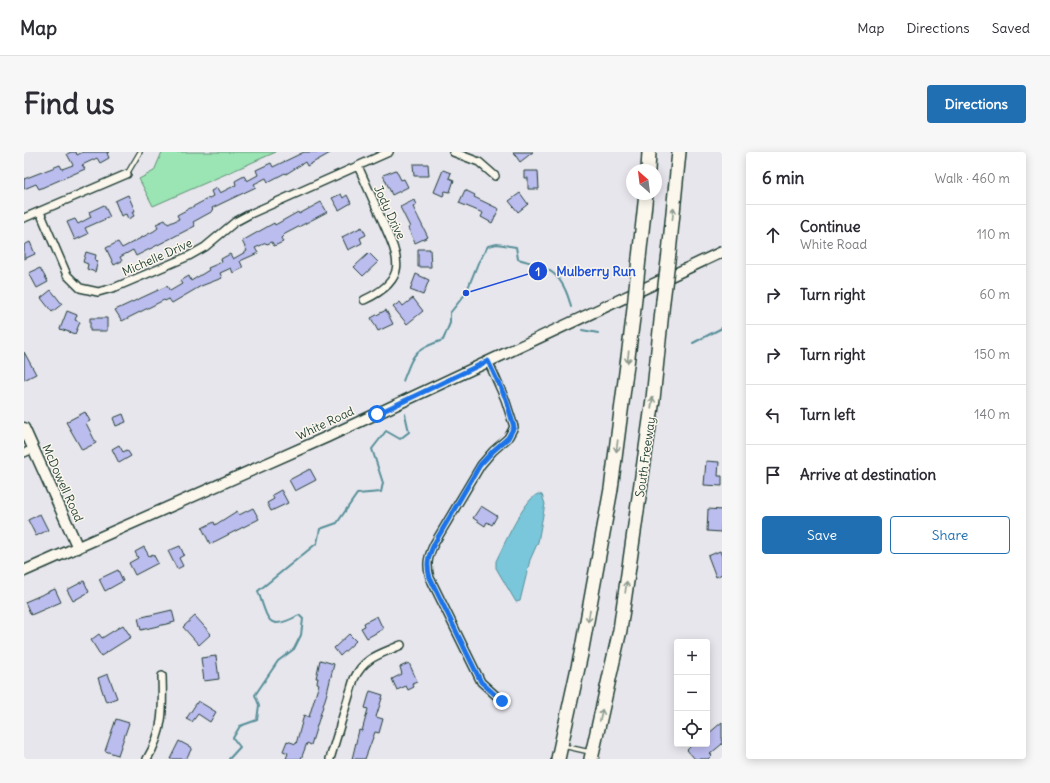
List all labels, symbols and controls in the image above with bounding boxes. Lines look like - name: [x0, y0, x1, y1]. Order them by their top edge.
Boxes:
- text: Map: [20, 16, 57, 40]
- text: Map: [857, 19, 884, 37]
- text: Directions: [906, 19, 970, 37]
- text: Saved: [992, 19, 1030, 37]
- button: Directions: [927, 85, 1026, 123]
- text: Find us: [24, 86, 115, 122]
- north arrow: [626, 164, 662, 200]
- text: 6 min: [762, 167, 804, 189]
- text: Walk · 460 m: [935, 170, 1010, 187]
- street label: Jody Drive: [371, 183, 409, 241]
- one-way arrow: [670, 208, 677, 221]
- text: Continue: [800, 217, 861, 236]
- icon: ahead: [762, 224, 784, 246]
- text: 110 m: [977, 226, 1010, 243]
- street label: Michelle Drive: [120, 235, 194, 279]
- text: White Road: [800, 236, 867, 253]
- callout: Mulberry Run: [528, 259, 644, 284]
- text: Mulberry Run: [556, 263, 636, 280]
- text: 1: [536, 264, 540, 279]
- icon: right: [762, 284, 784, 306]
- text: Turn right: [800, 285, 865, 304]
- text: 60 m: [979, 286, 1010, 303]
- icon: right: [762, 344, 784, 366]
- text: Turn right: [800, 345, 865, 364]
- text: 150 m: [974, 346, 1010, 363]
- one-way arrow: [624, 350, 632, 363]
- one-way arrow: [648, 397, 656, 410]
- street label: White Road: [294, 403, 356, 443]
- icon: left: [762, 404, 784, 426]
- route start: [368, 405, 386, 423]
- text: Turn left: [800, 405, 855, 424]
- text: 140 m: [974, 406, 1010, 423]
- street label: South Freeway: [632, 416, 658, 498]
- one-way arrow: [613, 439, 620, 452]
- street label: McDowell Road: [39, 442, 87, 524]
- icon: arrive: [762, 464, 784, 486]
- text: Arrive at destination: [800, 465, 936, 484]
- button: Save: [762, 516, 882, 554]
- button: Share: [890, 516, 1010, 554]
- one-way arrow: [622, 581, 630, 594]
- one-way arrow: [584, 609, 592, 622]
- map controls: [674, 639, 710, 747]
- button: +: [674, 639, 710, 675]
- button: −: [674, 675, 710, 711]
- route end: [493, 692, 511, 710]
- one-way arrow: [598, 708, 606, 721]
- button: locate: [674, 711, 710, 747]

